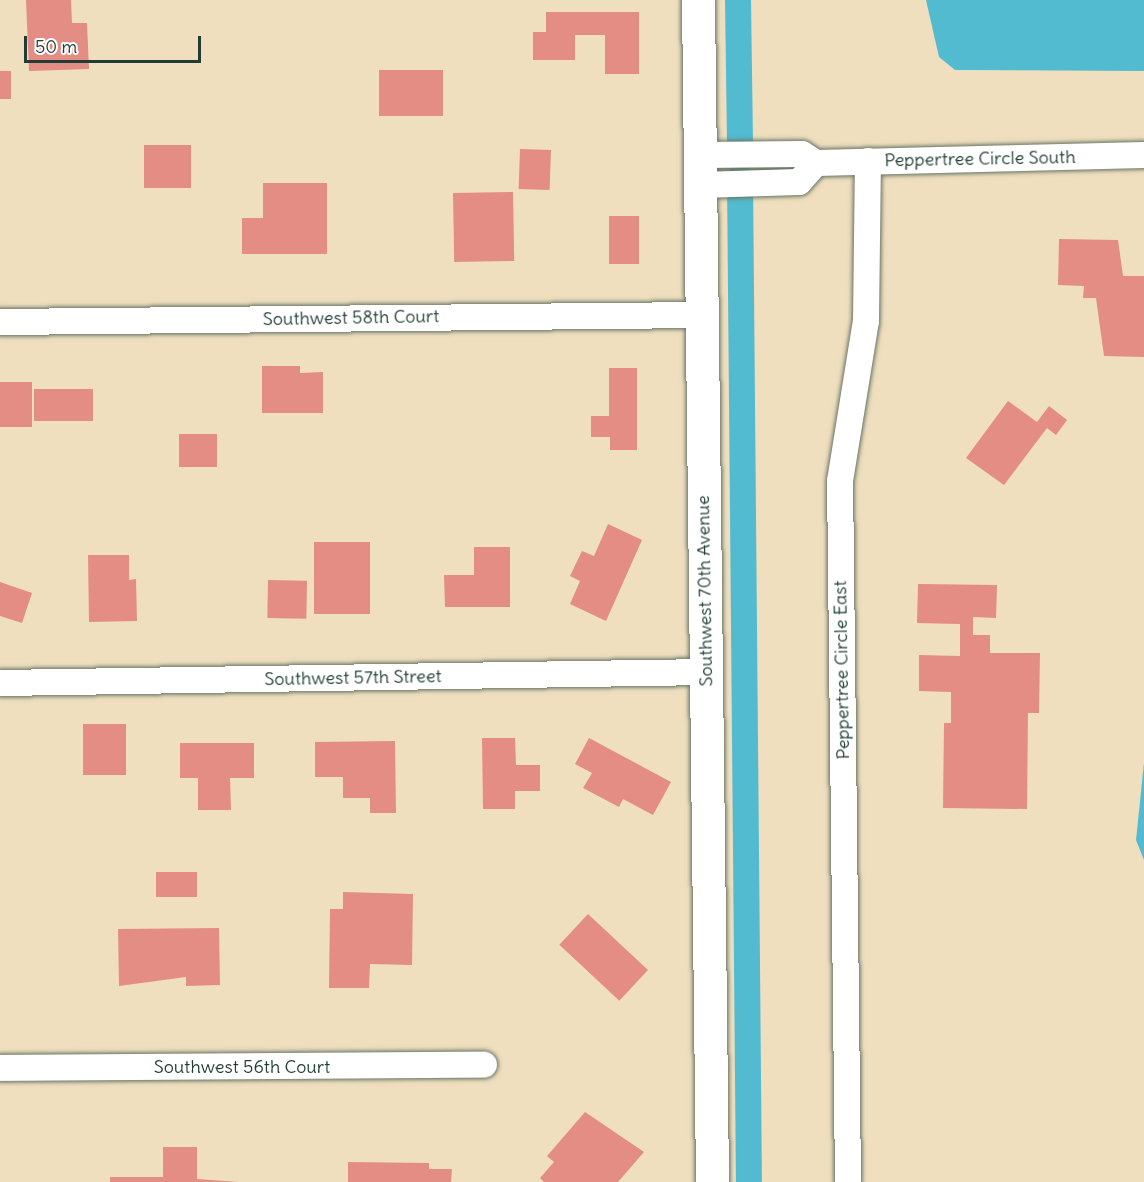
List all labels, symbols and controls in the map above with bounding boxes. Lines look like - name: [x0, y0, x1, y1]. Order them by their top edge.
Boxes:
- scale bar: [27, 24, 204, 62]
- text: 50 m: [35, 35, 77, 58]
- street label: Peppertree Circle South: [884, 147, 1076, 171]
- street label: Southwest 58th Court: [263, 306, 439, 330]
- street label: Southwest 70th Avenue: [693, 495, 717, 687]
- street label: Peppertree Circle East: [830, 580, 854, 760]
- street label: Southwest 57th Street: [264, 666, 442, 690]
- street label: Southwest 56th Court: [154, 1056, 330, 1078]

